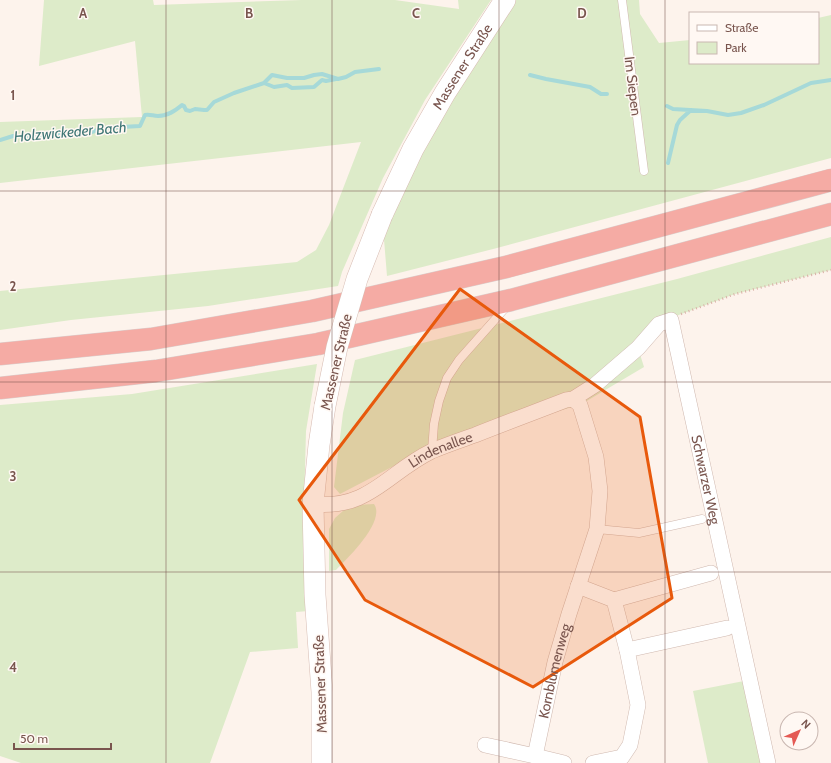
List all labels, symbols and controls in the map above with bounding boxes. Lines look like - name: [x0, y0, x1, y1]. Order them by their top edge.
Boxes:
- text: A: [79, 5, 88, 21]
- text: B: [245, 5, 253, 21]
- text: C: [412, 5, 420, 21]
- text: D: [577, 5, 587, 21]
- legend: [689, 12, 819, 64]
- street label: Massener Straße: [428, 20, 496, 113]
- text: Straße: [725, 20, 758, 35]
- text: Park: [725, 40, 747, 55]
- street label: Im Siepen: [620, 55, 646, 117]
- text: 1: [11, 87, 15, 103]
- water label: Holzwickeder Bach: [13, 118, 127, 146]
- text: 2: [10, 278, 17, 294]
- street label: Massener Straße: [316, 312, 356, 412]
- street label: Lindenallee: [405, 428, 475, 472]
- street label: Schwarzer Weg: [687, 433, 725, 527]
- text: 3: [9, 468, 17, 484]
- street label: Kornblumenweg: [534, 620, 575, 720]
- street label: Massener Straße: [309, 635, 331, 733]
- text: 4: [9, 659, 17, 675]
- north arrow: [779, 711, 819, 751]
- text: N: [798, 716, 814, 732]
- scale bar: [14, 725, 111, 751]
- text: 50 m: [20, 731, 48, 746]

